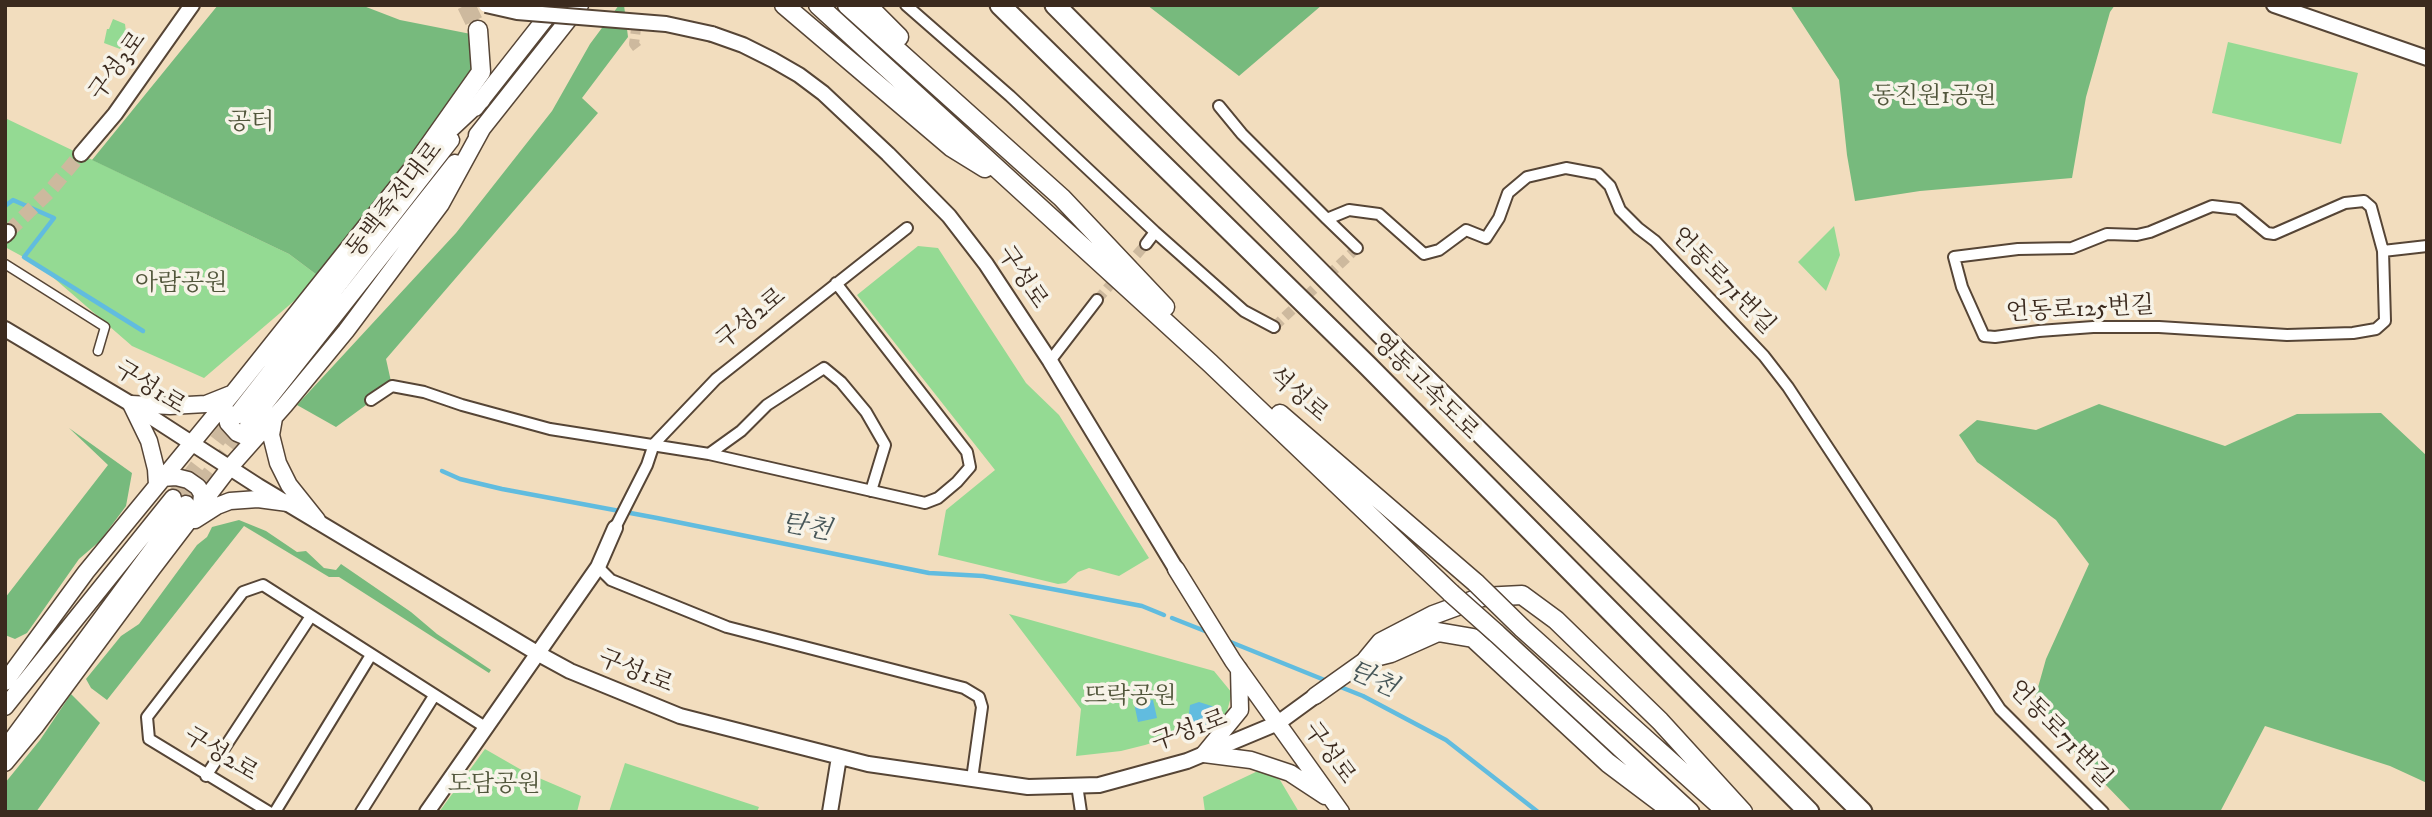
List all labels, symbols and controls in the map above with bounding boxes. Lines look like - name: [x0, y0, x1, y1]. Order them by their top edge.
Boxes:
- street label: 구성3로: [84, 27, 154, 107]
- park label: 동진원1공원: [1872, 84, 1996, 112]
- park label: 공터: [228, 110, 274, 138]
- street label: 동백죽전대로: [342, 137, 450, 265]
- street label: 언동로71번길: [1664, 223, 1780, 341]
- street label: 구성로: [990, 241, 1052, 315]
- park label: 아람공원: [135, 271, 227, 299]
- street label: 구성2로: [711, 283, 793, 357]
- street label: 언동로125번길: [2005, 293, 2155, 329]
- street label: 영동고속도로: [1365, 329, 1483, 447]
- street label: 구성1로: [108, 356, 190, 422]
- street label: 석성로: [1261, 362, 1333, 430]
- water label: 탄천: [778, 509, 834, 549]
- street label: 구성1로: [593, 645, 677, 701]
- water label: 탄천: [1343, 656, 1401, 706]
- street label: 언동로71번길: [2001, 676, 2117, 794]
- park label: 뜨락공원: [1084, 684, 1176, 712]
- street label: 구성1로: [1148, 705, 1232, 759]
- street label: 구성로: [1296, 717, 1360, 791]
- street label: 구성2로: [178, 723, 262, 789]
- park label: 도담공원: [448, 772, 540, 800]

